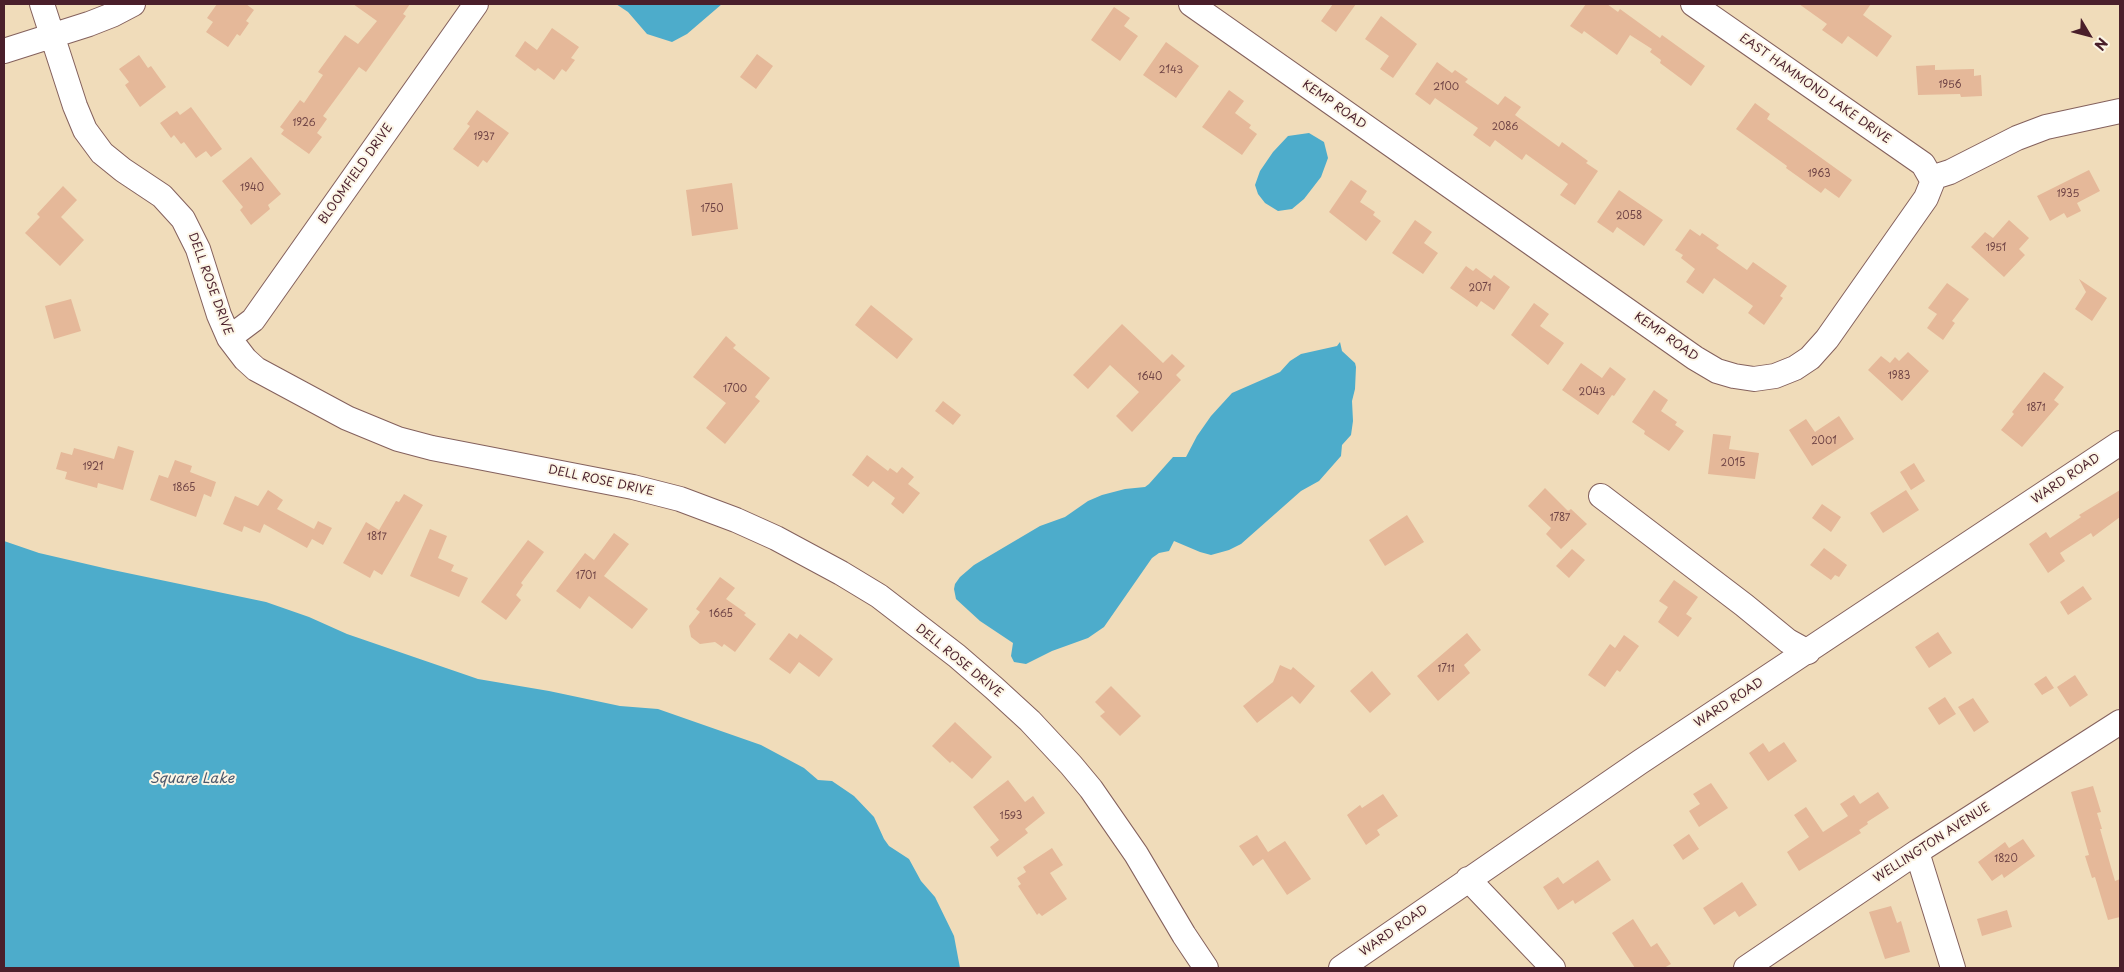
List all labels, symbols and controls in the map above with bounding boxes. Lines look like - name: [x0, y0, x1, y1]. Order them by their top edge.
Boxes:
- north arrow: [2064, 10, 2114, 60]
- street label: EAST HAMMOND LAKE DRIVE: [1737, 31, 1893, 147]
- text: N: [2090, 34, 2113, 55]
- house number: 2143: [1159, 64, 1183, 76]
- street label: KEMP ROAD: [1299, 78, 1369, 132]
- house number: 1956: [1938, 79, 1962, 91]
- house number: 2100: [1433, 81, 1459, 93]
- house number: 1926: [292, 117, 316, 129]
- street label: BLOOMFIELD DRIVE: [316, 121, 396, 227]
- house number: 2086: [1492, 121, 1518, 133]
- house number: 1937: [473, 131, 495, 143]
- house number: 1963: [1807, 168, 1831, 180]
- house number: 1940: [240, 182, 264, 194]
- house number: 1935: [2057, 188, 2079, 200]
- house number: 1750: [700, 203, 724, 215]
- house number: 2058: [1616, 210, 1642, 222]
- street label: DELL ROSE DRIVE: [185, 231, 235, 337]
- house number: 1951: [1986, 242, 2006, 254]
- house number: 2071: [1469, 282, 1491, 294]
- street label: KEMP ROAD: [1631, 310, 1701, 364]
- house number: 1983: [1888, 370, 1910, 382]
- house number: 1640: [1138, 371, 1162, 383]
- house number: 1700: [723, 383, 747, 395]
- house number: 2043: [1579, 386, 1605, 398]
- house number: 1871: [2026, 402, 2046, 414]
- house number: 2001: [1811, 435, 1837, 447]
- street label: WARD ROAD: [2029, 451, 2103, 507]
- house number: 2015: [1721, 457, 1745, 469]
- house number: 1921: [82, 461, 104, 473]
- street label: DELL ROSE DRIVE: [547, 463, 655, 499]
- house number: 1865: [173, 482, 195, 494]
- house number: 1787: [1550, 512, 1570, 524]
- house number: 1817: [367, 531, 387, 543]
- house number: 1701: [576, 570, 596, 582]
- house number: 1665: [709, 608, 733, 620]
- street label: DELL ROSE DRIVE: [913, 622, 1005, 700]
- house number: 1711: [1438, 663, 1454, 675]
- street label: WARD ROAD: [1692, 675, 1766, 731]
- water label: Square Lake: [150, 771, 234, 787]
- street label: WELLINGTON AVENUE: [1871, 800, 1993, 886]
- house number: 1593: [1000, 810, 1022, 822]
- house number: 1820: [1994, 853, 2018, 865]
- street label: WARD ROAD: [1357, 902, 1431, 960]

